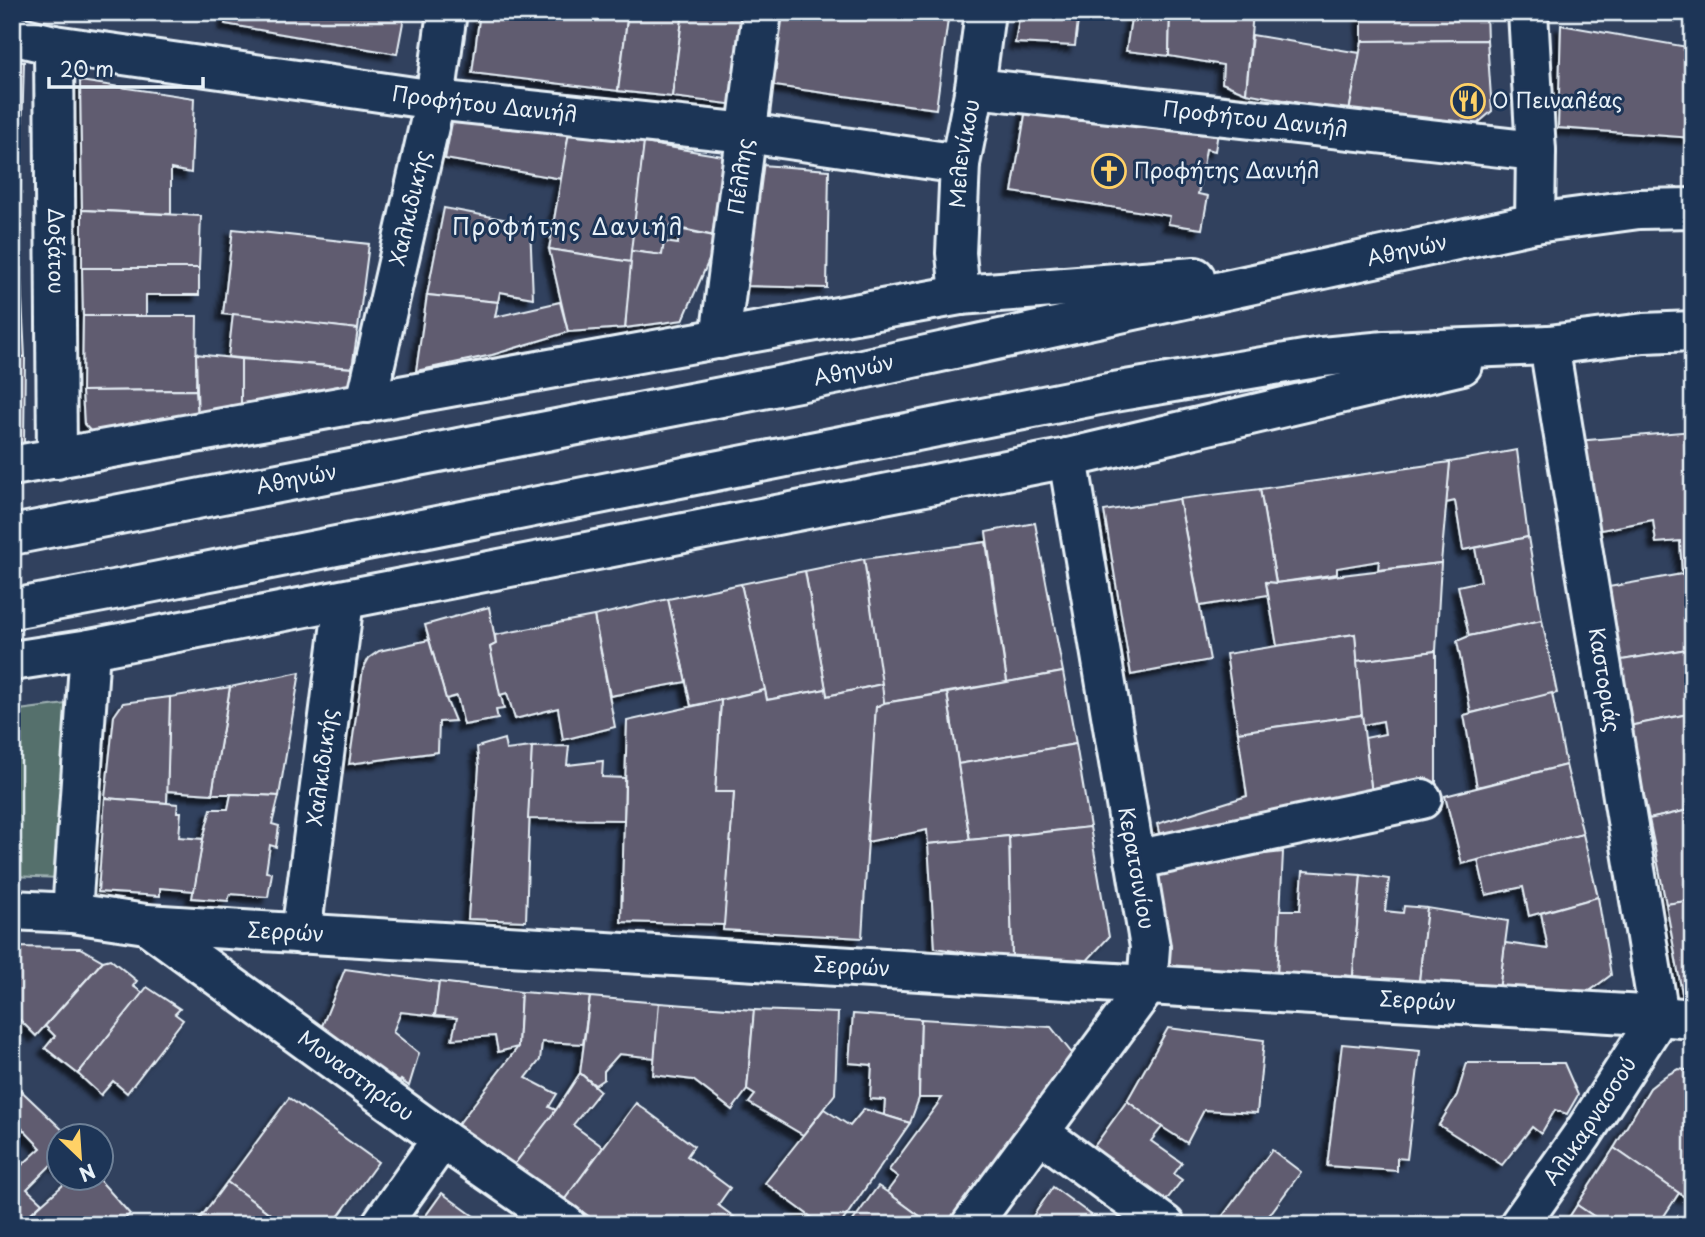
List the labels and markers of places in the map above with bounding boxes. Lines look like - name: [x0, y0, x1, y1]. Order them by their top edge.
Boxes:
- restaurant icon: Ο Πειναλέας: [1449, 82, 1487, 120]
- place label: Ο Πειναλέας: [1492, 83, 1623, 115]
- church icon: Προφήτης Δανιήλ: [1090, 152, 1128, 190]
- place label: Προφήτης Δανιήλ: [1134, 153, 1319, 185]

